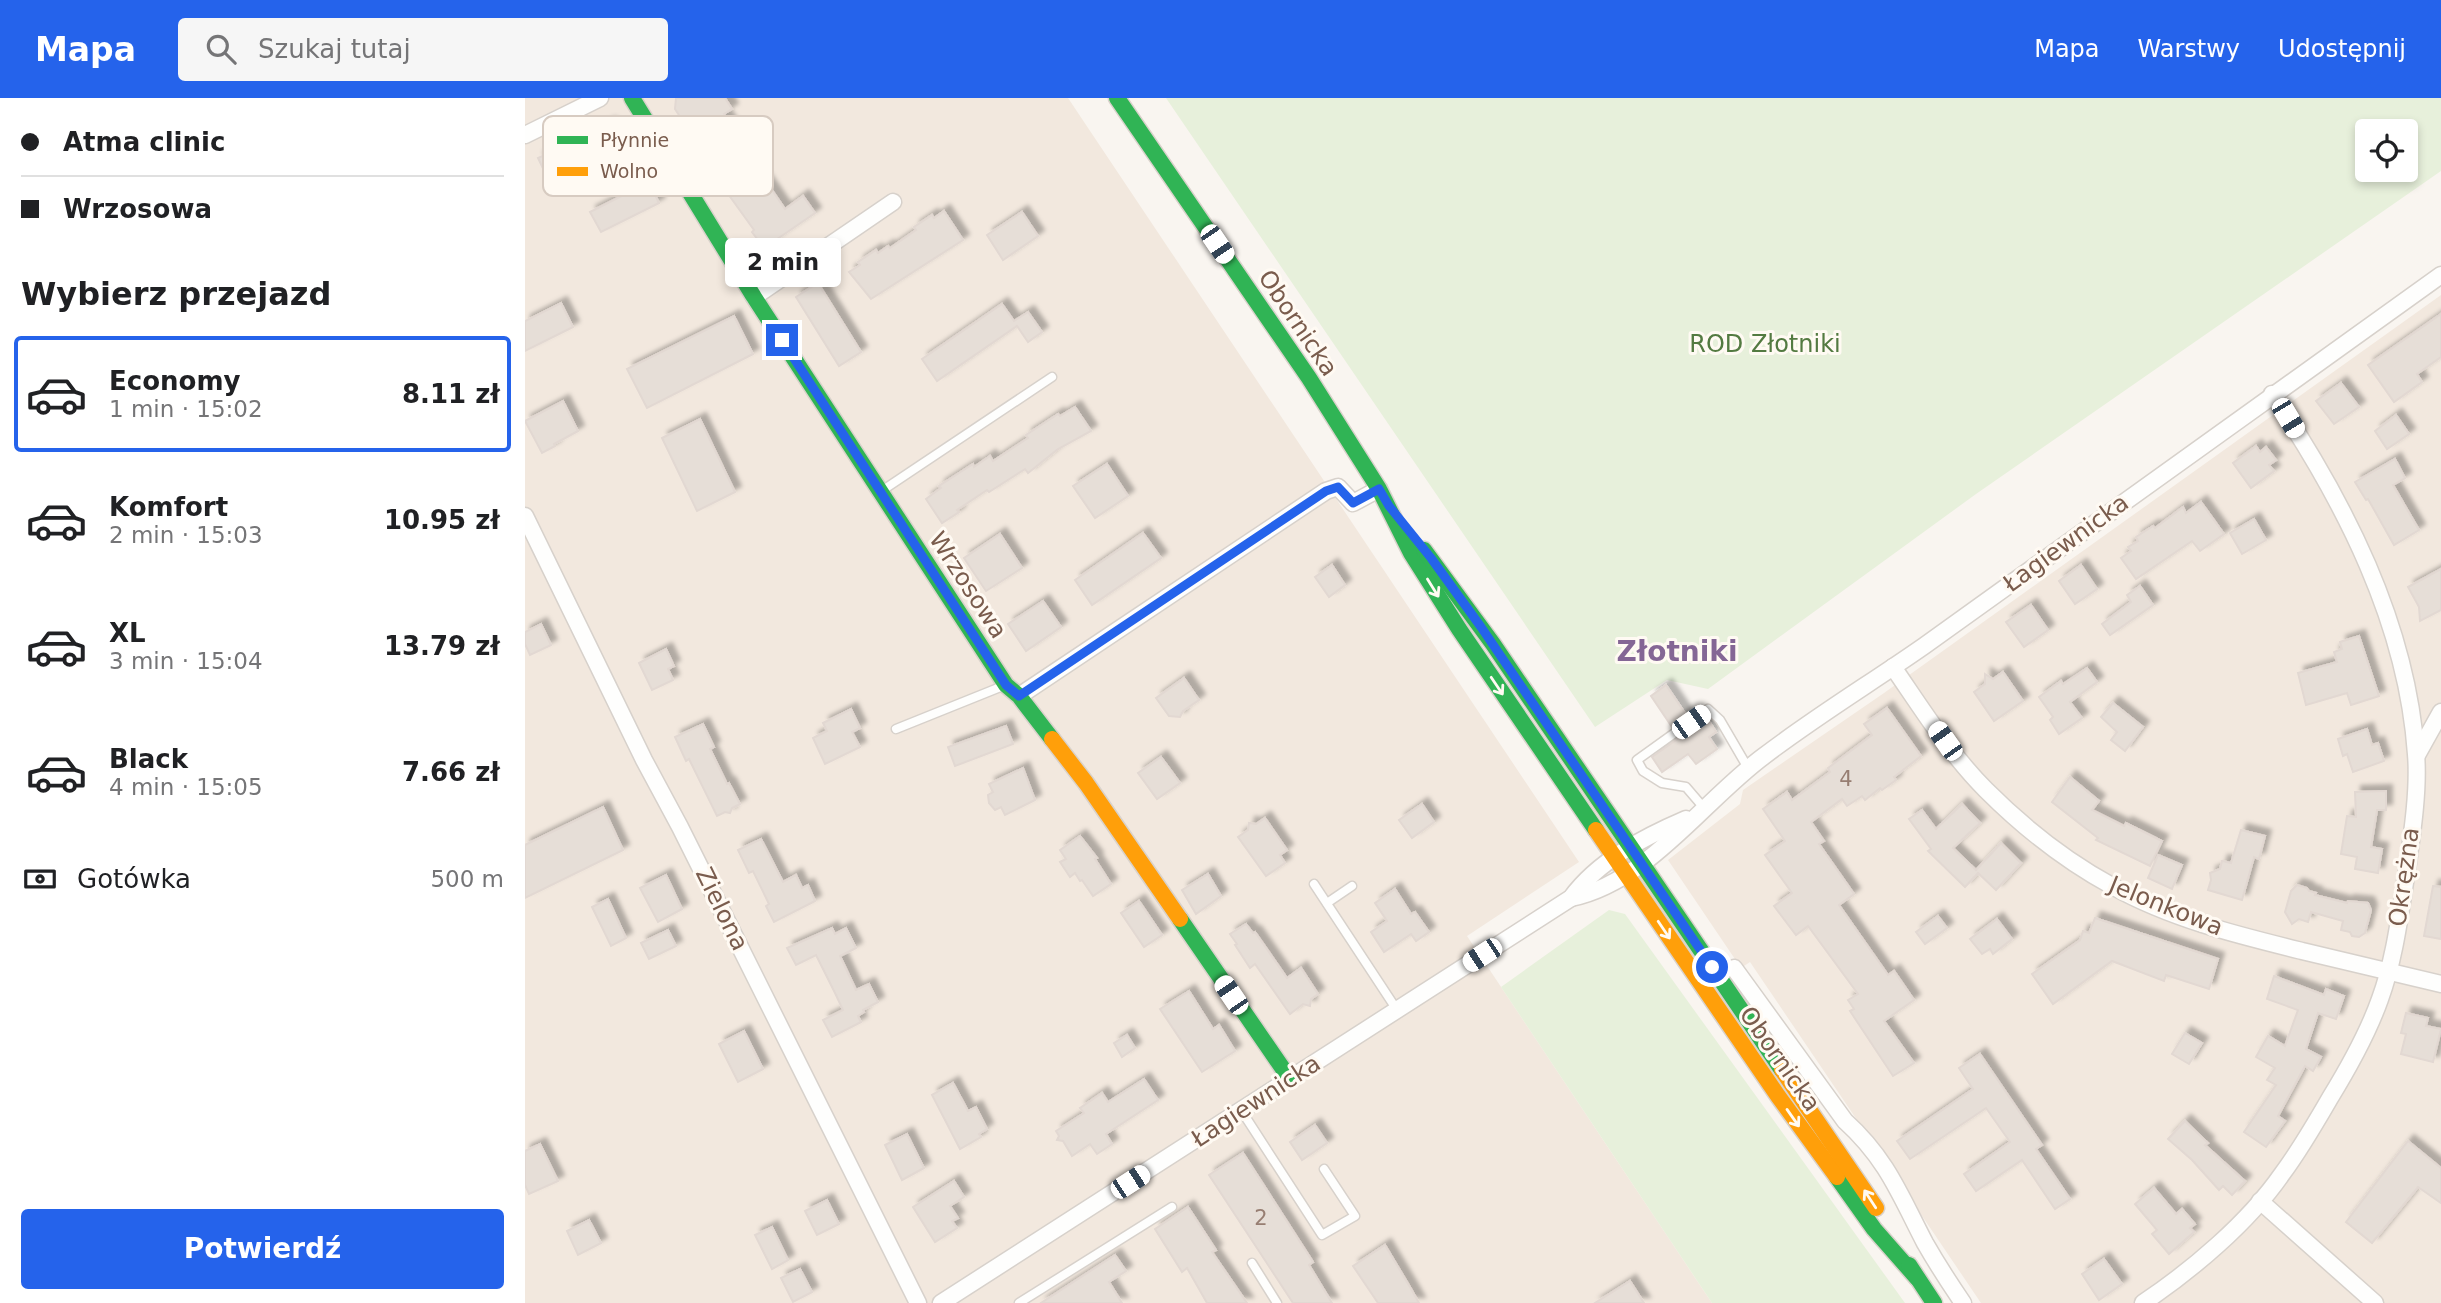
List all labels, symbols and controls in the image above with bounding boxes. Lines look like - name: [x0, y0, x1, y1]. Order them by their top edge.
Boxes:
- search box: [178, 18, 668, 81]
- text: Mapa: [35, 30, 136, 69]
- icon: search: [202, 30, 240, 68]
- text: Szukaj tutaj: [258, 34, 411, 64]
- text: Mapa: [2034, 35, 2100, 63]
- text: Warstwy: [2138, 35, 2240, 63]
- text: Udostępnij: [2278, 35, 2406, 63]
- legend: [543, 116, 773, 196]
- map controls: [2355, 119, 2418, 182]
- button: locate: [2355, 119, 2418, 182]
- text: Atma clinic: [63, 127, 225, 157]
- text: Płynnie: [600, 129, 669, 151]
- text: Wolno: [600, 160, 658, 182]
- text: Wrzosowa: [63, 194, 212, 224]
- car: [1197, 221, 1238, 267]
- callout: 2 min: [724, 238, 840, 288]
- text: 2 min: [747, 249, 819, 275]
- street label: Obornicka: [1252, 265, 1344, 381]
- text: Wybierz przejazd: [21, 275, 331, 313]
- route end: [766, 324, 798, 356]
- park label: ROD Złotniki: [1689, 330, 1841, 358]
- icon: car: [25, 363, 88, 426]
- text: Economy: [109, 366, 240, 396]
- text: 8.11 zł: [402, 379, 500, 409]
- car: [2269, 395, 2308, 441]
- text: 1 min · 15:02: [109, 396, 263, 422]
- street label: Łagiewnicka: [1997, 488, 2134, 598]
- icon: car: [25, 489, 88, 552]
- text: Komfort: [109, 492, 228, 522]
- text: 10.95 zł: [384, 505, 500, 535]
- text: 2 min · 15:03: [109, 522, 263, 548]
- street label: Wrzosowa: [923, 526, 1013, 644]
- one-way arrow: [1426, 577, 1440, 597]
- icon: car: [25, 615, 88, 678]
- text: XL: [109, 618, 146, 648]
- text: 13.79 zł: [384, 631, 500, 661]
- district label: Złotniki: [1616, 635, 1738, 668]
- text: 3 min · 15:04: [109, 648, 263, 674]
- one-way arrow: [1490, 676, 1504, 695]
- car: [1668, 701, 1715, 743]
- car: [1925, 718, 1966, 764]
- icon: car: [25, 741, 88, 804]
- text: Black: [109, 744, 188, 774]
- text: 7.66 zł: [402, 757, 500, 787]
- house number: 4: [1839, 767, 1853, 791]
- text: 4 min · 15:05: [109, 774, 263, 800]
- street label: Okrężna: [2383, 826, 2425, 928]
- icon: cash: [21, 860, 59, 898]
- street label: Zielona: [690, 863, 754, 955]
- text: Gotówka: [77, 864, 191, 894]
- text: 500 m: [430, 866, 504, 892]
- street label: Jelonkowa: [2103, 870, 2227, 942]
- one-way arrow: [1657, 920, 1671, 939]
- car: [1459, 935, 1506, 975]
- route start: [1696, 951, 1728, 983]
- car: [1211, 972, 1252, 1018]
- street label: Obornicka: [1734, 1001, 1826, 1117]
- street label: Łagiewnicka: [1186, 1049, 1326, 1154]
- one-way arrow: [1786, 1108, 1800, 1127]
- car: [1107, 1162, 1154, 1202]
- one-way arrow: [1863, 1189, 1877, 1209]
- house number: 2: [1254, 1206, 1268, 1230]
- button: Potwierdź: [21, 1209, 504, 1289]

